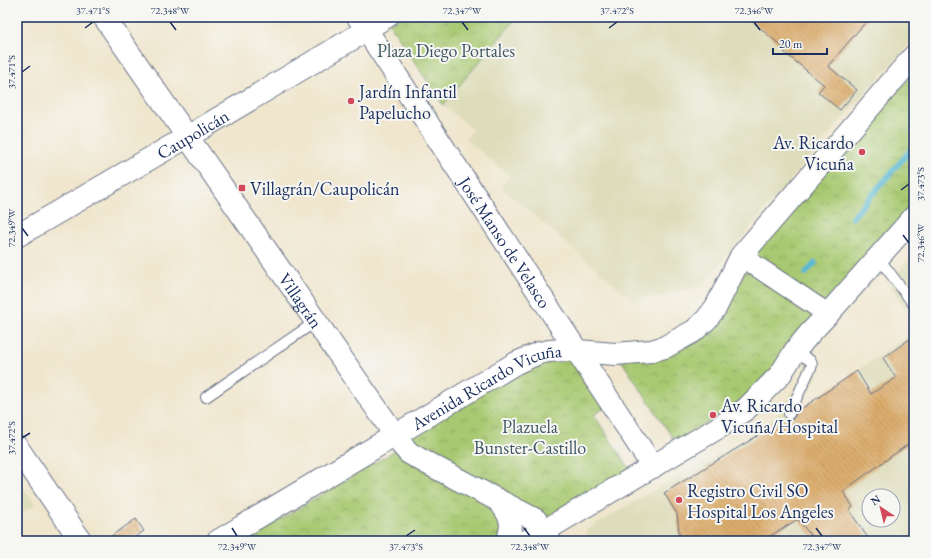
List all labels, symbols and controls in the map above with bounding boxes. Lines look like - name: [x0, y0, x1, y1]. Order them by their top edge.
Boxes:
- text: 37.471°S: [76, 4, 110, 17]
- text: 72.348°W: [151, 4, 190, 17]
- text: 72.347°W: [443, 4, 482, 17]
- text: 37.472°S: [600, 4, 634, 17]
- text: 72.346°W: [735, 4, 774, 17]
- scale bar: [773, 30, 827, 56]
- text: 20 m: [779, 36, 803, 52]
- park label: Plaza Diego Portales: [377, 39, 515, 62]
- text: 37.471°S: [5, 55, 18, 89]
- place label: Jardín Infantil Papelucho: [357, 80, 457, 124]
- marker: Jardín Infantil Papelucho: [346, 96, 356, 106]
- street label: Caupolicán: [152, 103, 233, 164]
- place label: Av. Ricardo Vicuña: [772, 131, 855, 175]
- marker: Av. Ricardo Vicuña: [857, 147, 867, 157]
- text: 37.473°S: [914, 167, 927, 201]
- street label: José Manso de Velasco: [453, 170, 557, 312]
- place label: Villagrán/Caupolicán: [250, 177, 400, 200]
- marker: Villagrán/Caupolicán: [237, 183, 247, 193]
- text: 72.349°W: [5, 208, 18, 247]
- text: 72.346°W: [914, 223, 927, 262]
- street label: Villagrán: [274, 268, 329, 333]
- street label: Avenida Ricardo Vicuña: [406, 339, 563, 435]
- place label: Av. Ricardo Vicuña/Hospital: [720, 394, 838, 438]
- marker: Av. Ricardo Vicuña/Hospital: [708, 410, 718, 420]
- park label: Plazuela Bunster-Castillo: [474, 415, 586, 459]
- text: 37.472°S: [5, 421, 18, 455]
- place label: Registro Civil SO Hospital Los Angeles: [687, 479, 834, 523]
- north arrow: [861, 488, 901, 528]
- text: N: [868, 491, 883, 508]
- marker: Registro Civil SO Hospital Los Angeles: [674, 495, 684, 505]
- text: 72.349°W: [218, 540, 257, 553]
- text: 37.473°S: [389, 540, 423, 553]
- text: 72.348°W: [511, 540, 550, 553]
- text: 72.347°W: [803, 540, 842, 553]

